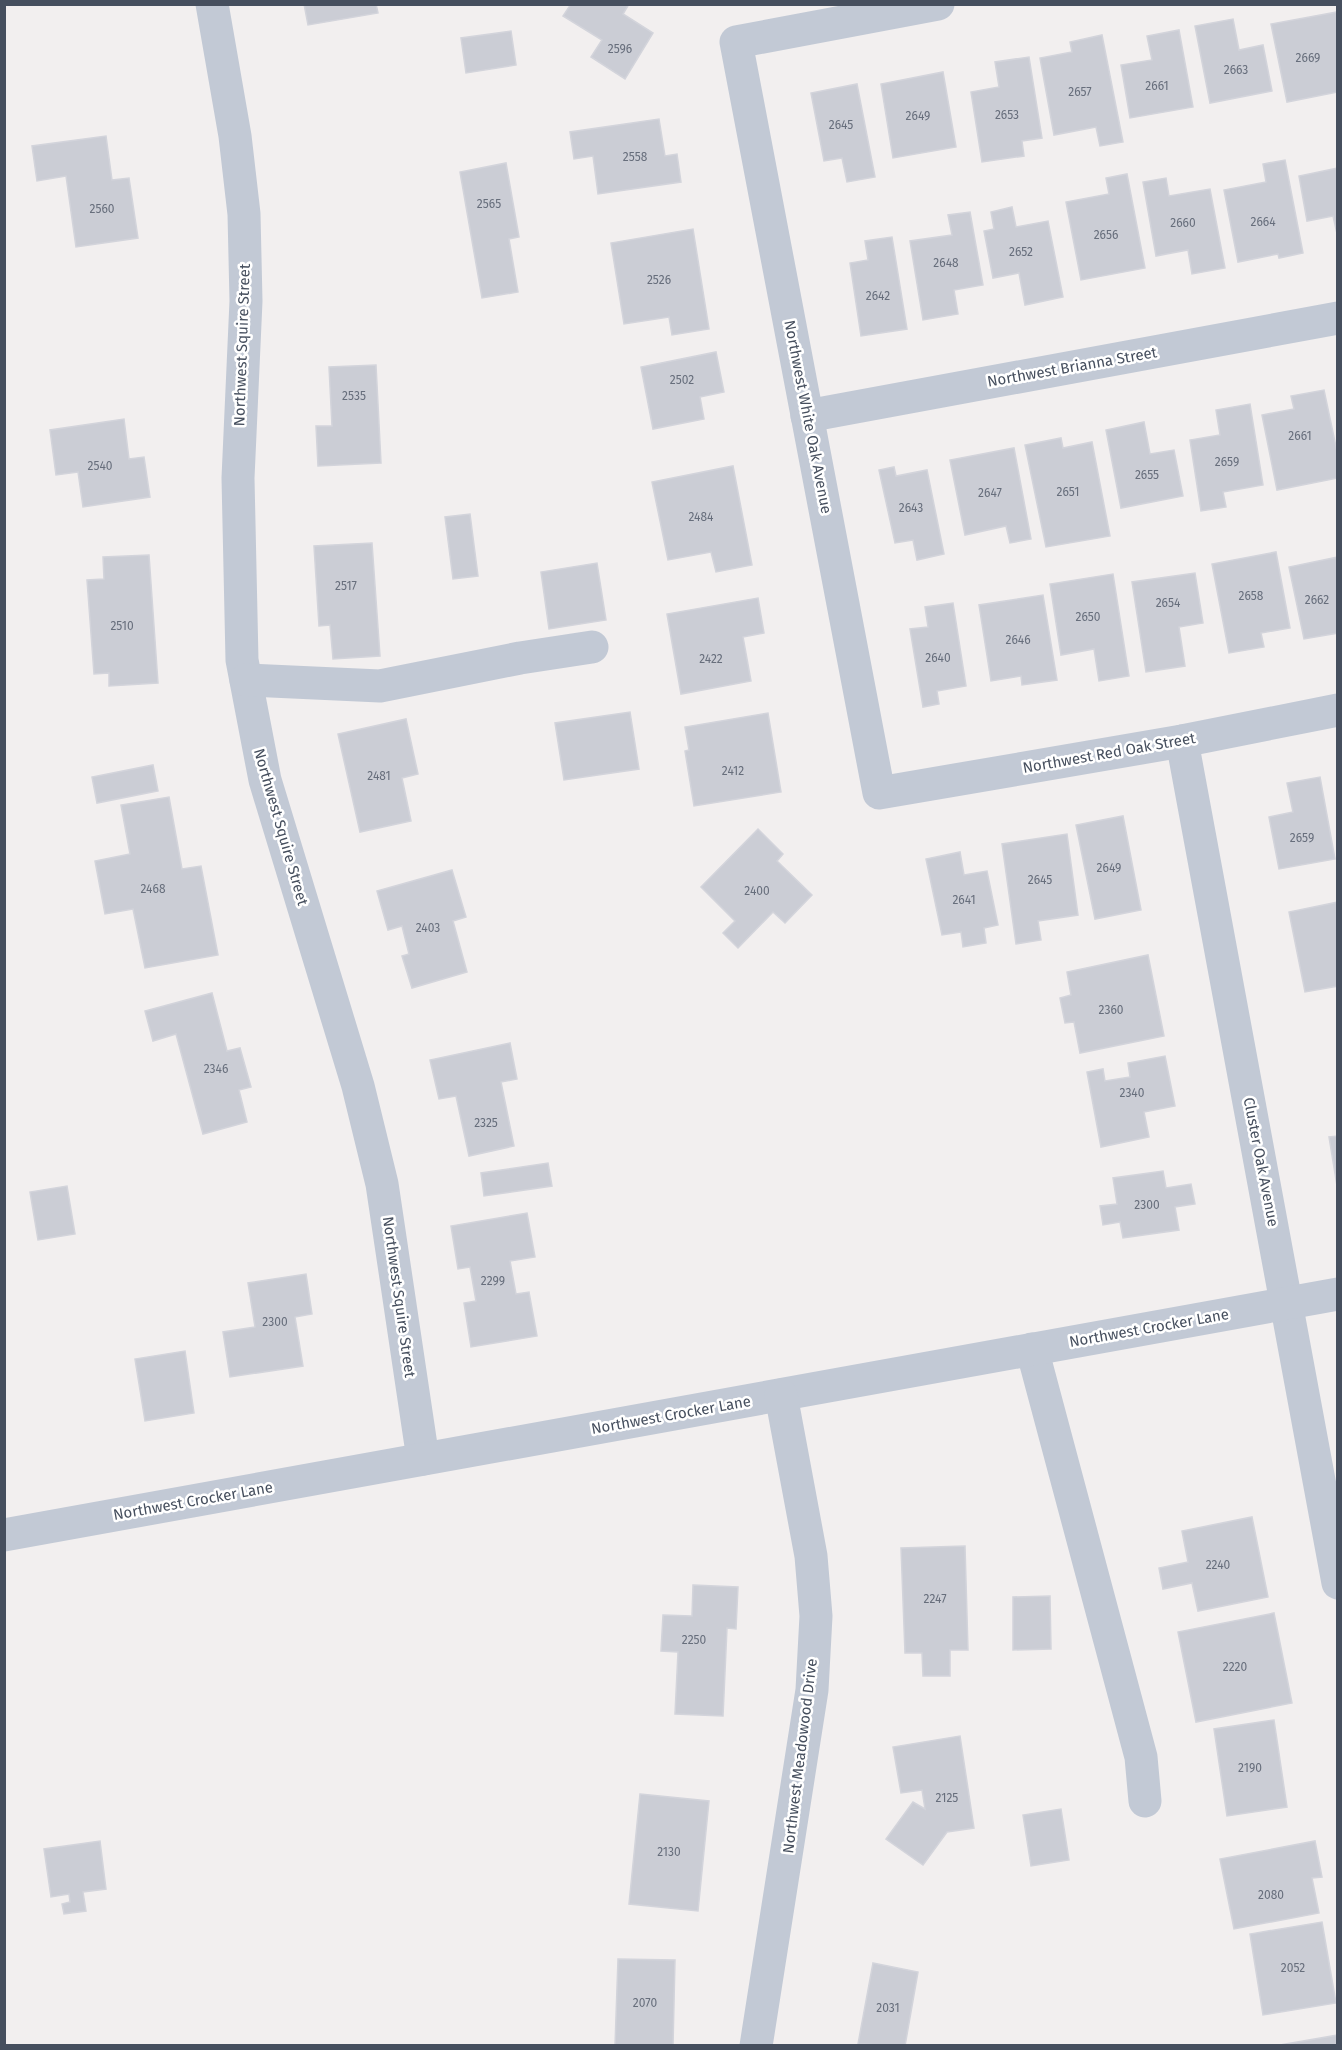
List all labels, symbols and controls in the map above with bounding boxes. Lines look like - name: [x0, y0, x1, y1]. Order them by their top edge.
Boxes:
- house number: 2596: [608, 42, 632, 56]
- house number: 2669: [1296, 51, 1320, 65]
- house number: 2663: [1224, 63, 1248, 77]
- house number: 2661: [1145, 79, 1169, 93]
- house number: 2657: [1068, 85, 1092, 99]
- house number: 2653: [995, 108, 1019, 122]
- house number: 2649: [906, 109, 930, 123]
- house number: 2645: [829, 118, 853, 132]
- house number: 2558: [623, 150, 648, 164]
- house number: 2565: [477, 197, 501, 211]
- house number: 2560: [89, 202, 115, 216]
- house number: 2664: [1250, 215, 1276, 229]
- house number: 2660: [1170, 216, 1196, 230]
- house number: 2656: [1094, 228, 1118, 242]
- house number: 2652: [1009, 245, 1033, 259]
- house number: 2648: [933, 256, 959, 270]
- street label: Northwest Squire Street: [230, 263, 254, 427]
- house number: 2526: [647, 273, 671, 287]
- house number: 2642: [866, 289, 890, 303]
- street label: Northwest White Oak Avenue: [780, 319, 836, 515]
- street label: Northwest Brianna Street: [986, 343, 1159, 391]
- house number: 2502: [670, 373, 694, 387]
- house number: 2535: [342, 389, 366, 403]
- house number: 2661: [1288, 429, 1312, 443]
- house number: 2659: [1215, 455, 1239, 469]
- house number: 2540: [87, 459, 113, 473]
- house number: 2655: [1135, 468, 1159, 482]
- house number: 2651: [1057, 485, 1079, 499]
- house number: 2647: [978, 486, 1002, 500]
- house number: 2643: [899, 501, 923, 515]
- house number: 2484: [689, 510, 714, 524]
- house number: 2517: [335, 579, 357, 593]
- house number: 2658: [1239, 589, 1264, 603]
- house number: 2662: [1305, 593, 1329, 607]
- house number: 2654: [1156, 596, 1181, 610]
- house number: 2650: [1076, 610, 1101, 624]
- house number: 2510: [110, 619, 134, 633]
- house number: 2646: [1005, 633, 1031, 647]
- house number: 2640: [925, 651, 951, 665]
- house number: 2422: [699, 652, 723, 666]
- street label: Northwest Red Oak Street: [1021, 729, 1197, 777]
- street label: Northwest Squire Street: [250, 746, 312, 908]
- house number: 2412: [722, 764, 744, 778]
- house number: 2481: [367, 769, 391, 783]
- house number: 2659: [1290, 831, 1314, 845]
- house number: 2649: [1097, 861, 1121, 875]
- house number: 2645: [1028, 873, 1052, 887]
- house number: 2468: [140, 882, 166, 896]
- house number: 2400: [744, 884, 770, 898]
- house number: 2641: [952, 893, 976, 907]
- house number: 2403: [416, 921, 440, 935]
- house number: 2360: [1099, 1003, 1124, 1017]
- house number: 2346: [204, 1062, 228, 1076]
- house number: 2340: [1120, 1086, 1145, 1100]
- street label: Cluster Oak Avenue: [1240, 1096, 1282, 1228]
- house number: 2325: [474, 1116, 498, 1130]
- house number: 2300: [1134, 1198, 1160, 1212]
- street label: Northwest Squire Street: [379, 1215, 419, 1379]
- house number: 2299: [481, 1274, 505, 1288]
- street label: Northwest Crocker Lane: [1068, 1305, 1230, 1351]
- house number: 2300: [262, 1315, 288, 1329]
- street label: Northwest Crocker Lane: [590, 1392, 752, 1438]
- street label: Northwest Crocker Lane: [112, 1478, 274, 1524]
- house number: 2240: [1206, 1558, 1231, 1572]
- house number: 2247: [924, 1592, 946, 1606]
- house number: 2250: [682, 1633, 707, 1647]
- street label: Northwest Meadowood Drive: [779, 1657, 821, 1855]
- house number: 2220: [1223, 1660, 1248, 1674]
- house number: 2190: [1238, 1761, 1262, 1775]
- house number: 2125: [936, 1791, 958, 1805]
- house number: 2130: [657, 1845, 681, 1859]
- house number: 2080: [1258, 1888, 1284, 1902]
- house number: 2052: [1281, 1961, 1305, 1975]
- house number: 2070: [633, 1996, 657, 2010]
- house number: 2031: [876, 2001, 900, 2015]

